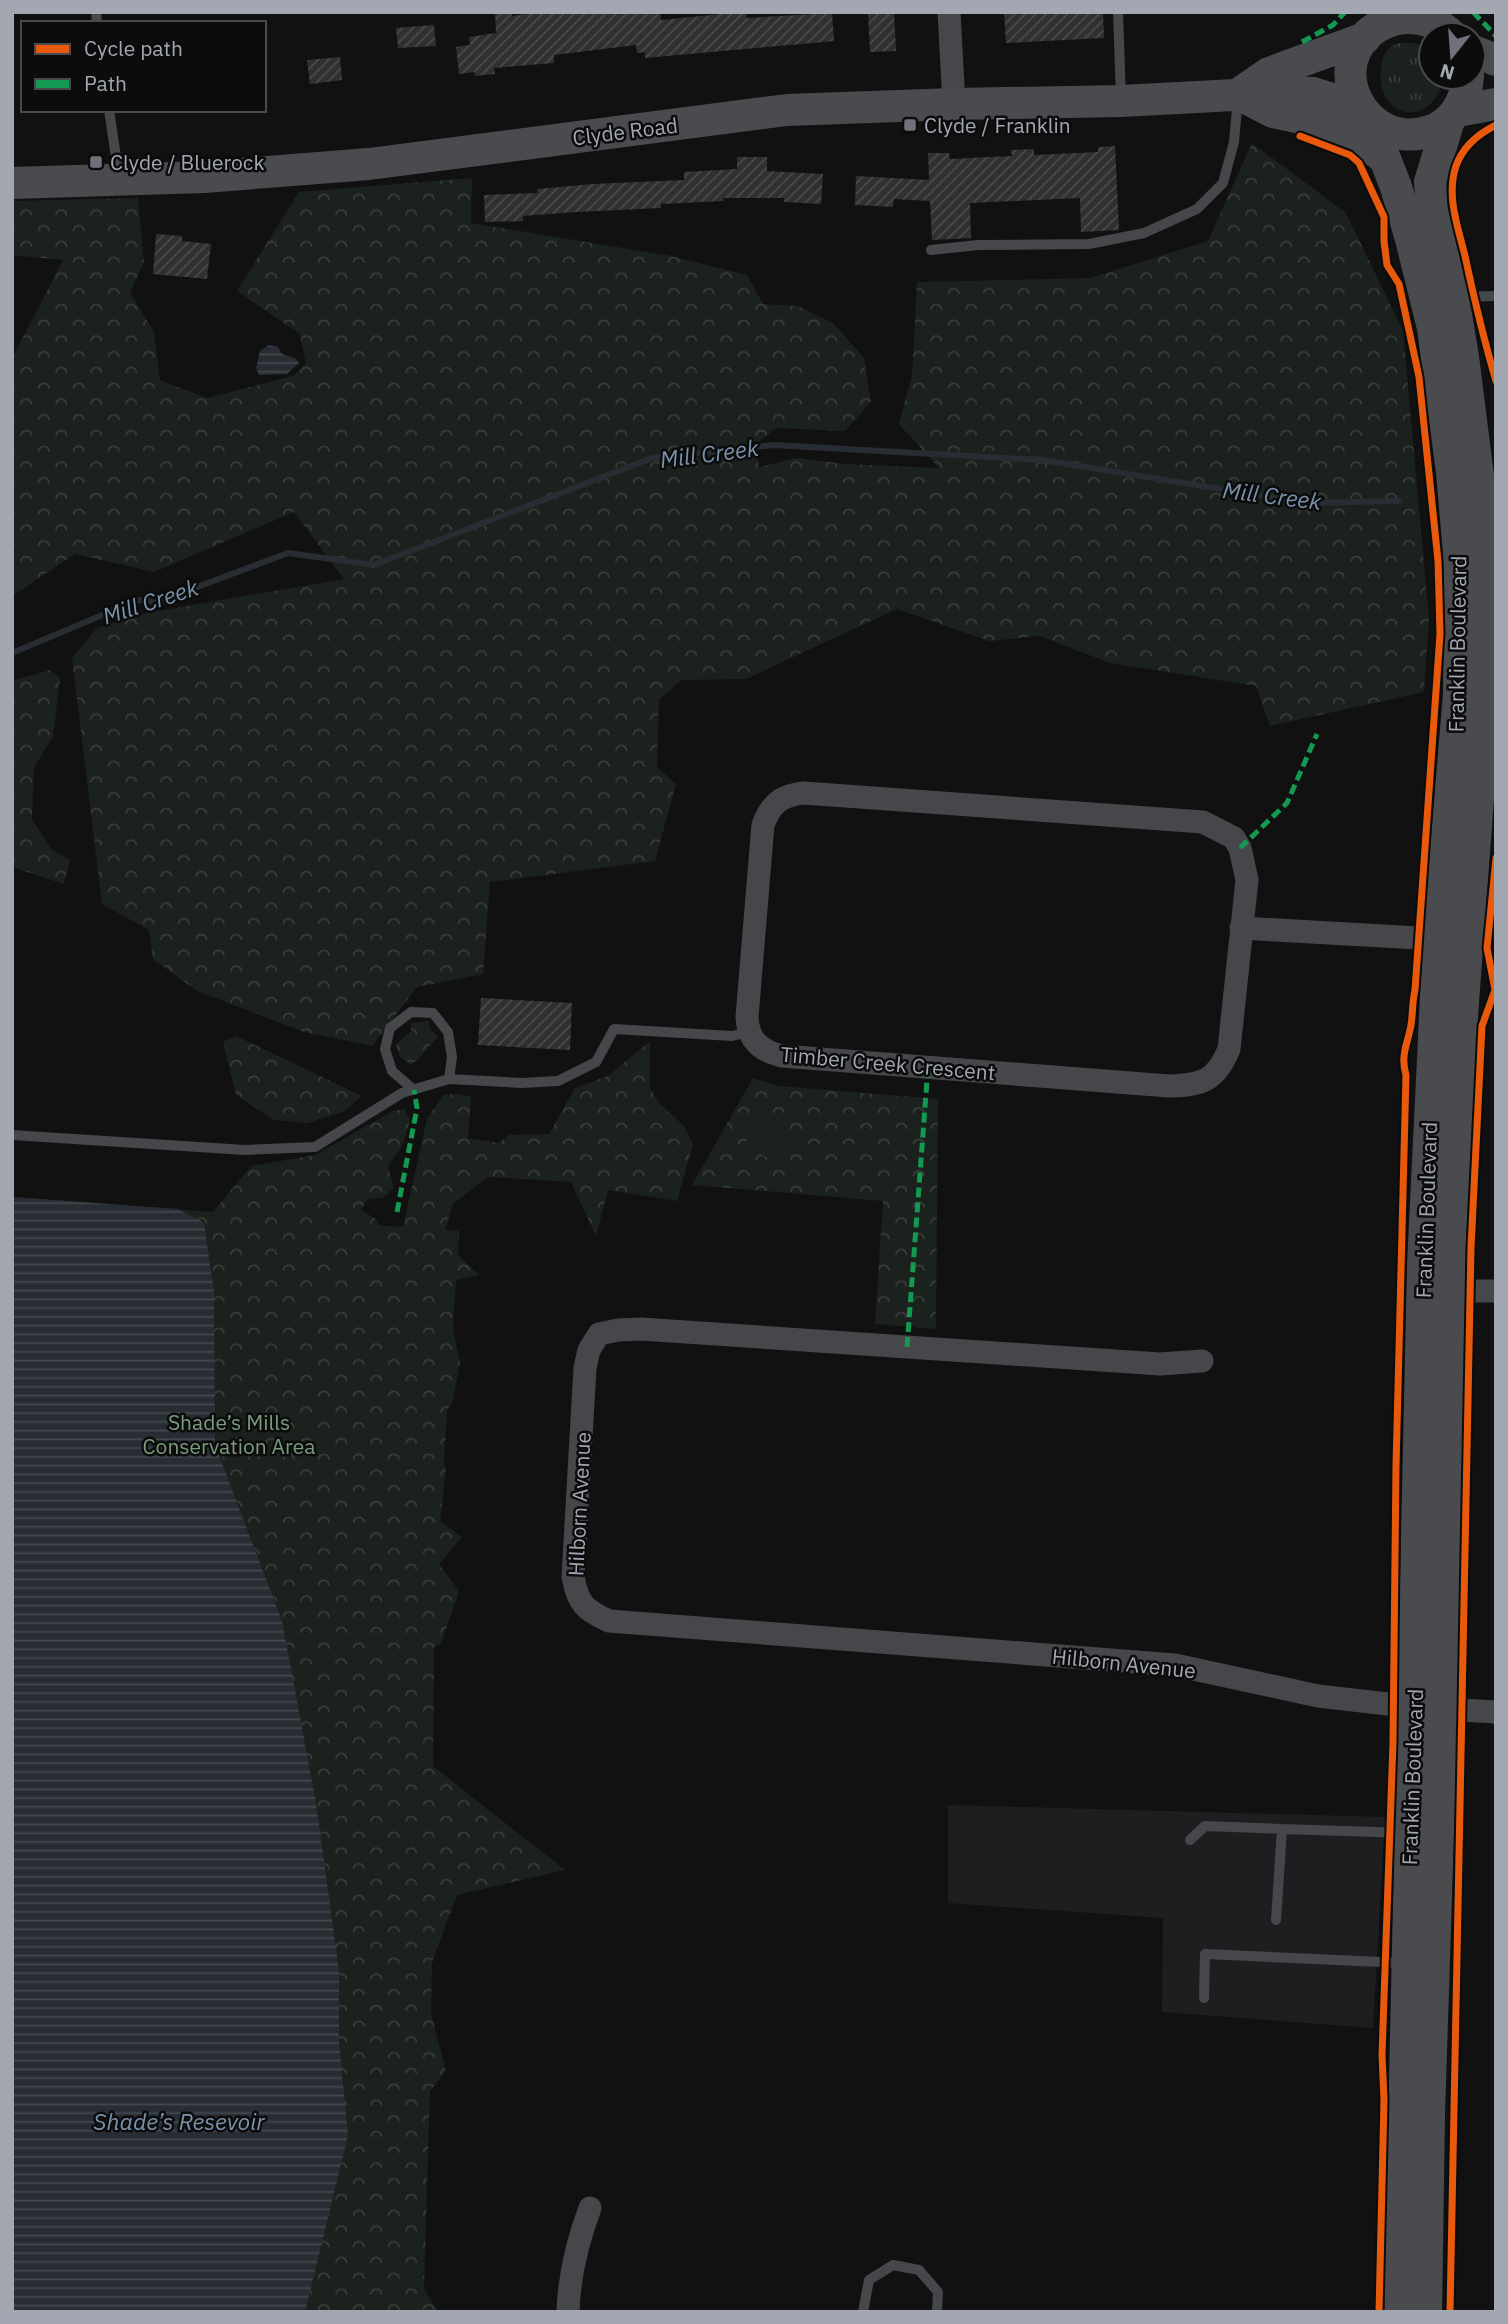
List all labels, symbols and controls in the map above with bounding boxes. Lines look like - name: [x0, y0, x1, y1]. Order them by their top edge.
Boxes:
- legend: [21, 21, 266, 112]
- north arrow: [1417, 21, 1487, 91]
- text: Cycle path: [84, 34, 183, 62]
- text: N: [1437, 59, 1457, 86]
- text: Path: [84, 69, 127, 97]
- street label: Clyde Road: [571, 111, 679, 151]
- place label: Clyde / Franklin: [924, 111, 1071, 139]
- marker: Clyde / Franklin: [902, 117, 918, 133]
- place label: Clyde / Bluerock: [110, 148, 264, 176]
- marker: Clyde / Bluerock: [88, 154, 104, 170]
- water label: Mill Creek: [658, 432, 761, 474]
- water label: Mill Creek: [1221, 474, 1324, 516]
- street label: Franklin Boulevard: [1441, 555, 1473, 733]
- water label: Mill Creek: [98, 571, 203, 631]
- street label: Timber Creek Crescent: [780, 1040, 996, 1086]
- street label: Franklin Boulevard: [1409, 1121, 1443, 1299]
- park label: Shade’s Mills Conservation Area: [143, 1408, 315, 1460]
- street label: Hilborn Avenue: [561, 1431, 597, 1577]
- street label: Hilborn Avenue: [1051, 1642, 1197, 1684]
- street label: Franklin Boulevard: [1395, 1688, 1429, 1866]
- water label: Shade’s Resevoir: [93, 2106, 265, 2136]

